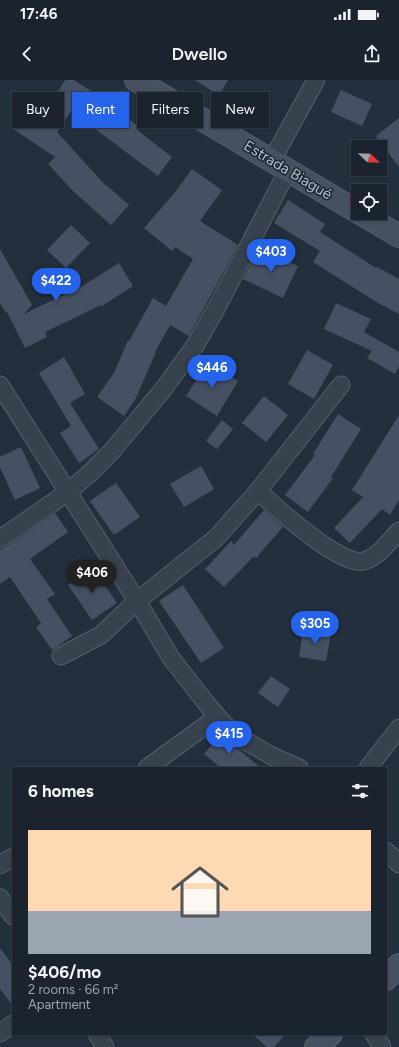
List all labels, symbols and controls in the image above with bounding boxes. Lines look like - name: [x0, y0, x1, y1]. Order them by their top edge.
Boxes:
- text: 17:46: [20, 5, 57, 23]
- icon: back: [16, 43, 38, 65]
- text: Dwello: [172, 43, 227, 65]
- icon: share: [361, 43, 383, 65]
- chip: Buy: [12, 92, 64, 128]
- chip: Rent: [72, 92, 129, 128]
- chip: Filters: [137, 92, 203, 128]
- chip: New: [211, 92, 269, 128]
- street label: Estrada Biagué: [240, 137, 336, 203]
- north arrow: [351, 140, 387, 176]
- map controls: [351, 140, 387, 220]
- button: locate: [351, 184, 387, 220]
- pin: $403: [247, 239, 295, 273]
- text: $403: [255, 244, 287, 259]
- pin: $422: [32, 268, 80, 302]
- text: $422: [41, 273, 71, 288]
- pin: $446: [188, 355, 236, 389]
- text: $446: [196, 360, 228, 375]
- pin: $406: [68, 560, 116, 594]
- text: $406: [76, 565, 108, 580]
- pin: $305: [291, 611, 339, 645]
- text: $305: [300, 616, 330, 631]
- pin: $415: [205, 721, 253, 755]
- text: $415: [215, 726, 243, 741]
- icon: filters: [349, 780, 371, 802]
- text: 6 homes: [28, 781, 94, 801]
- icon: home: [164, 856, 236, 928]
- text: $406/mo: [28, 962, 101, 982]
- text: 2 rooms · 66 m²: [28, 982, 118, 997]
- text: Apartment: [28, 997, 91, 1012]

